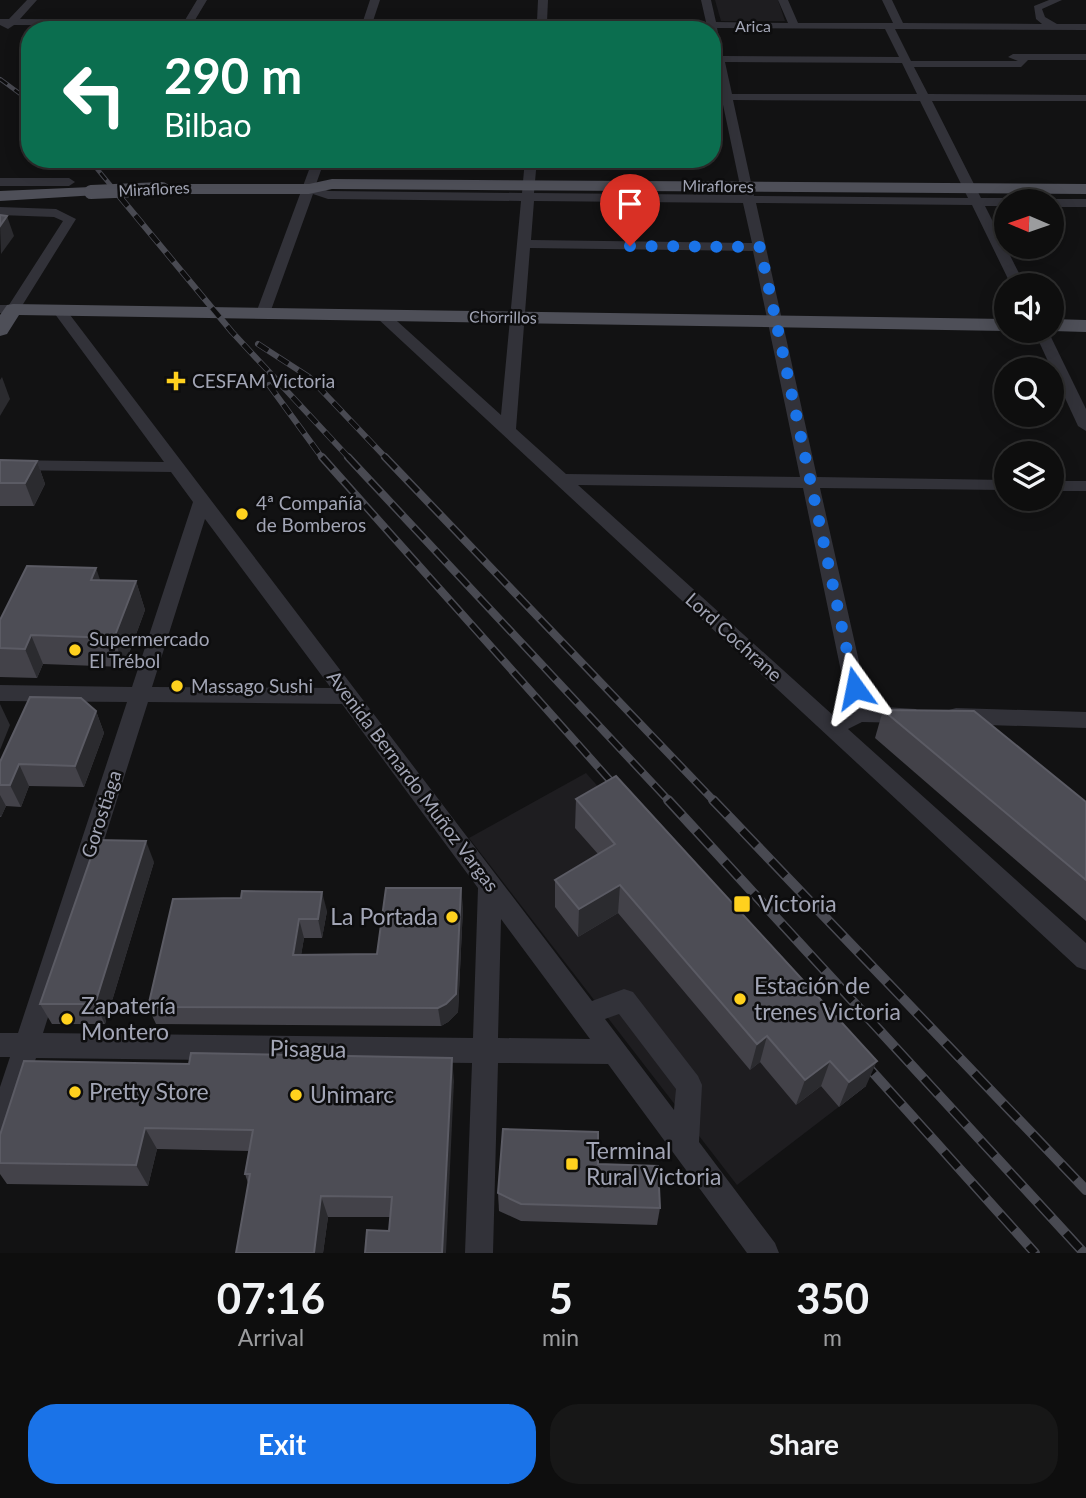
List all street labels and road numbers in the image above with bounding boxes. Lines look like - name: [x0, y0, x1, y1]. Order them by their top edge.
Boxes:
- street label: Arica: [735, 16, 771, 35]
- street label: Miraflores: [682, 175, 754, 196]
- street label: Miraflores: [118, 177, 190, 200]
- street label: Chorrillos: [469, 306, 537, 327]
- street label: Lord Cochrane: [681, 587, 787, 686]
- street label: Avenida Bernardo Muñoz Vargas: [323, 666, 504, 896]
- street label: Gorostiaga: [76, 767, 125, 860]
- street label: Pisagua: [269, 1033, 347, 1063]

